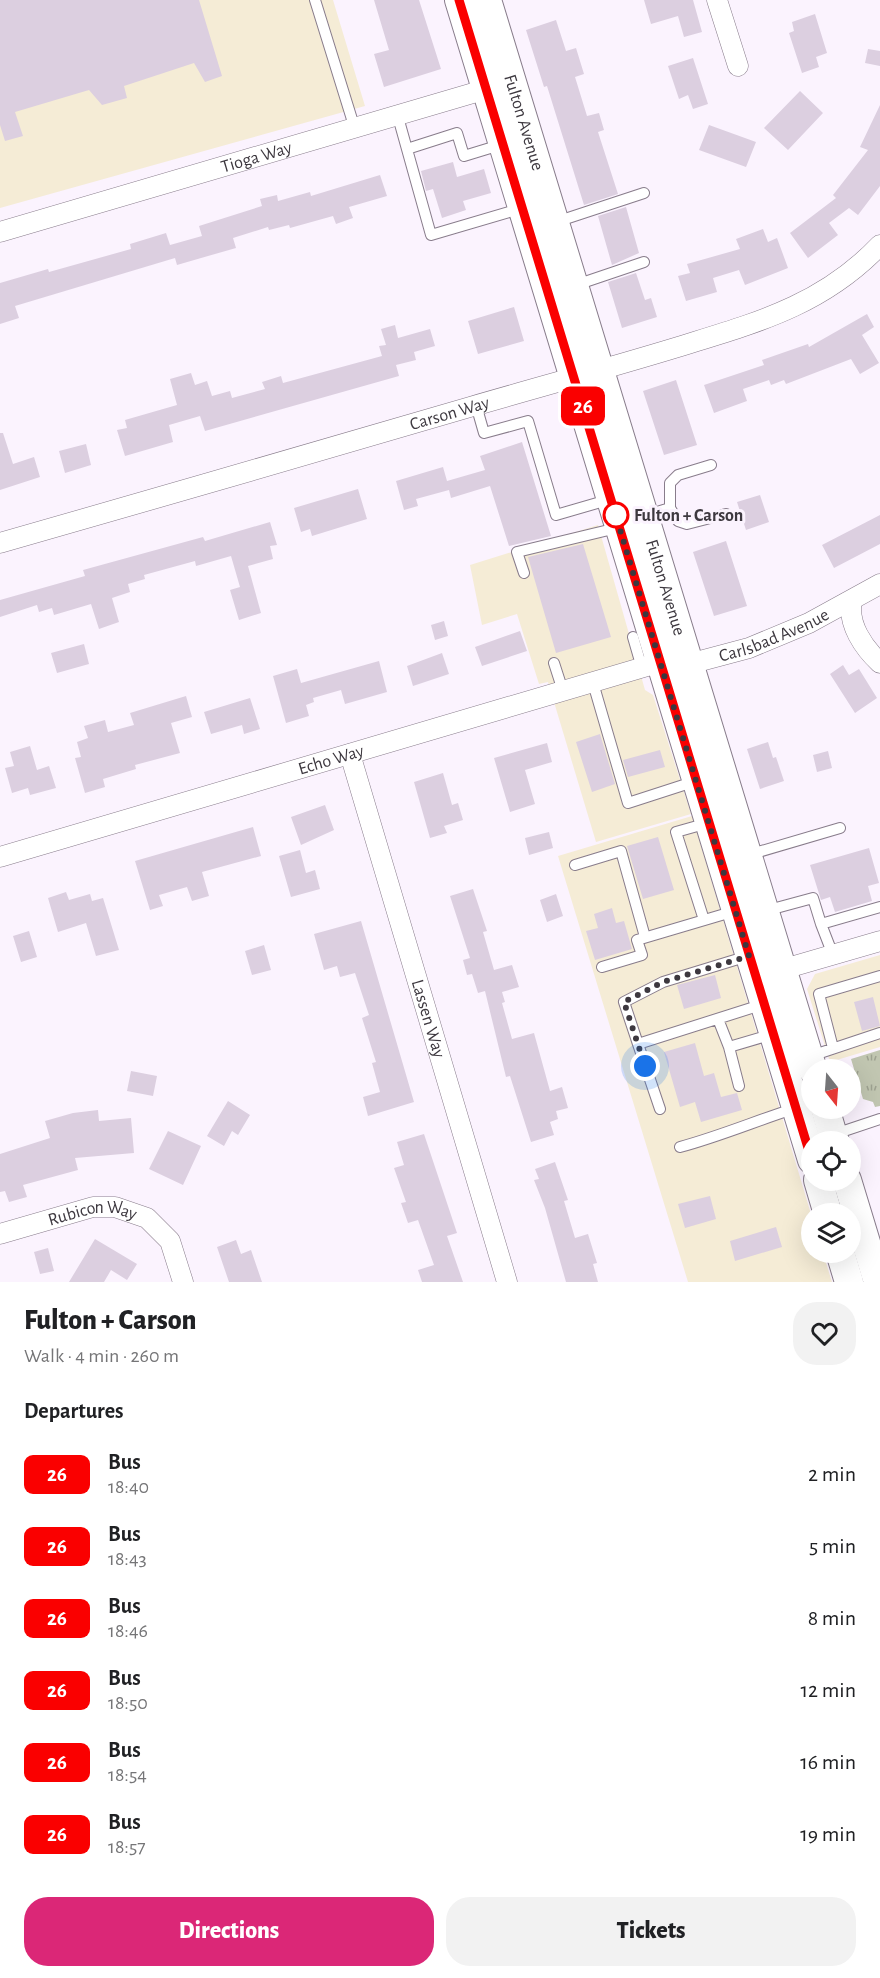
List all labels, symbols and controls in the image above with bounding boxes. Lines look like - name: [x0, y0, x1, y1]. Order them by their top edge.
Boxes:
- street label: Fulton Avenue: [500, 72, 546, 173]
- street label: Tioga Way: [219, 139, 294, 177]
- line badge: 26: [556, 386, 610, 426]
- street label: Carson Way: [408, 394, 492, 434]
- text: 26: [573, 396, 593, 417]
- marker: Fulton + Carson: [603, 502, 629, 528]
- place label: Fulton + Carson: [634, 507, 743, 525]
- street label: Fulton Avenue: [642, 537, 688, 638]
- street label: Carlsbad Avenue: [717, 606, 832, 666]
- street label: Echo Way: [296, 742, 366, 778]
- street label: Lassen Way: [408, 978, 448, 1060]
- your location: [630, 1051, 660, 1081]
- north arrow: [801, 1059, 861, 1119]
- map controls: [801, 1059, 861, 1263]
- button: locate: [801, 1131, 861, 1191]
- street label: Rubicon Way: [46, 1199, 139, 1230]
- button: layers: [801, 1203, 861, 1263]
- button: heart: [793, 1302, 856, 1365]
- text: Fulton + Carson: [24, 1307, 196, 1335]
- text: Walk · 4 min · 260 m: [24, 1346, 179, 1366]
- text: Departures: [24, 1400, 124, 1422]
- text: Bus: [108, 1451, 141, 1473]
- text: 2 min: [808, 1463, 856, 1485]
- text: 26: [47, 1464, 67, 1485]
- text: 18:40: [108, 1477, 149, 1497]
- text: Bus: [108, 1523, 141, 1545]
- text: 5 min: [809, 1535, 856, 1557]
- text: 26: [47, 1536, 67, 1557]
- text: 18:43: [108, 1549, 147, 1569]
- text: Bus: [108, 1595, 141, 1617]
- text: 8 min: [808, 1607, 856, 1629]
- text: 26: [47, 1608, 67, 1629]
- text: 18:46: [108, 1621, 148, 1641]
- text: Bus: [108, 1667, 141, 1689]
- text: 12 min: [801, 1679, 856, 1701]
- text: 26: [47, 1680, 67, 1701]
- text: 18:50: [108, 1693, 148, 1713]
- text: Bus: [108, 1739, 141, 1761]
- text: 16 min: [800, 1751, 856, 1773]
- text: 26: [47, 1752, 67, 1773]
- text: 18:54: [108, 1765, 147, 1785]
- text: Bus: [108, 1811, 141, 1833]
- text: 19 min: [800, 1823, 856, 1845]
- text: 26: [47, 1824, 67, 1845]
- text: 18:57: [108, 1837, 146, 1857]
- button: Directions: [24, 1897, 434, 1966]
- button: Tickets: [446, 1897, 856, 1966]

